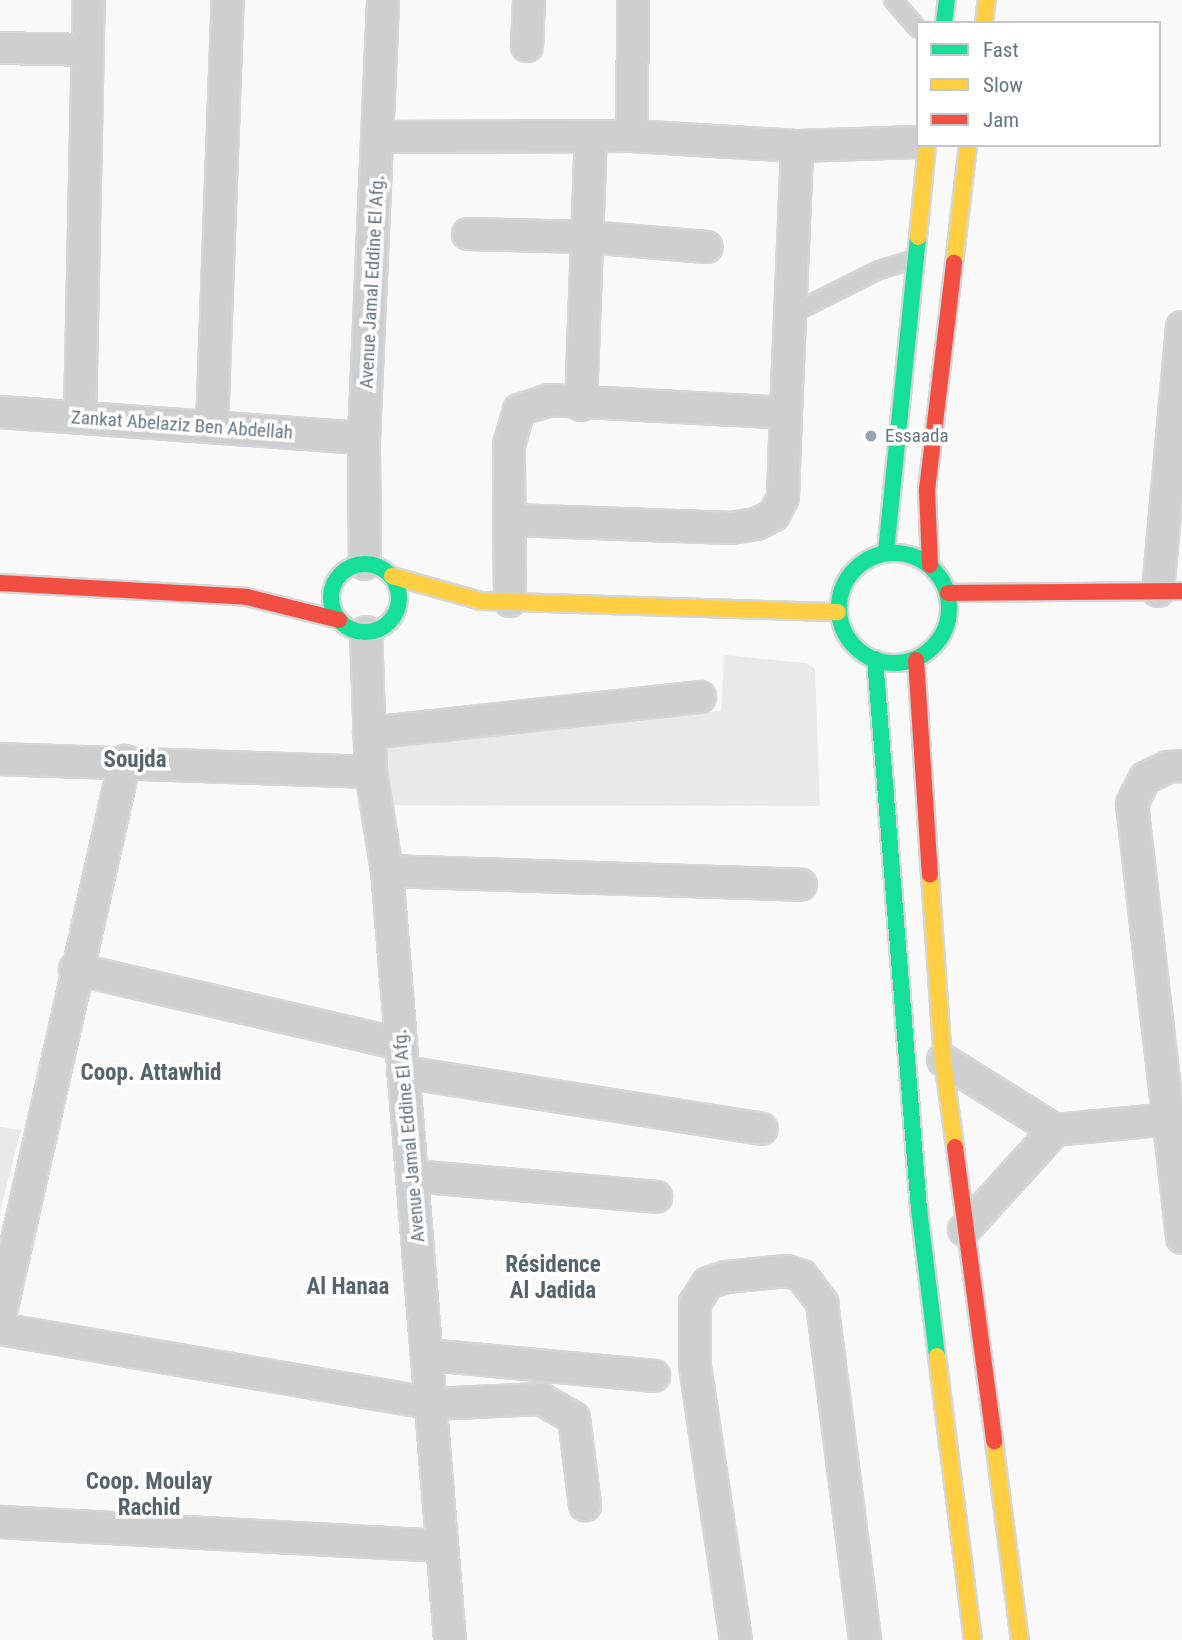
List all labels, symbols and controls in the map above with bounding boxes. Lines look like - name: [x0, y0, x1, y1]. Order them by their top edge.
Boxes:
- legend: [916, 21, 1161, 147]
- text: Fast: [983, 38, 1019, 62]
- text: Slow: [983, 73, 1023, 97]
- text: Jam: [983, 108, 1019, 132]
- street label: Avenue Jamal Eddine El Afg.: [355, 175, 389, 389]
- street label: Zankat Abelaziz Ben Abdellah: [70, 406, 294, 444]
- place label: Essaada: [885, 425, 949, 447]
- marker: Essaada: [863, 428, 879, 444]
- district label: Soujda: [103, 746, 167, 774]
- street label: Avenue Jamal Eddine El Afg.: [388, 1029, 430, 1243]
- district label: Coop. Attawhid: [81, 1059, 221, 1087]
- district label: Résidence Al Jadida: [505, 1251, 601, 1305]
- district label: Al Hanaa: [307, 1273, 389, 1301]
- district label: Coop. Moulay Rachid: [86, 1468, 212, 1522]

